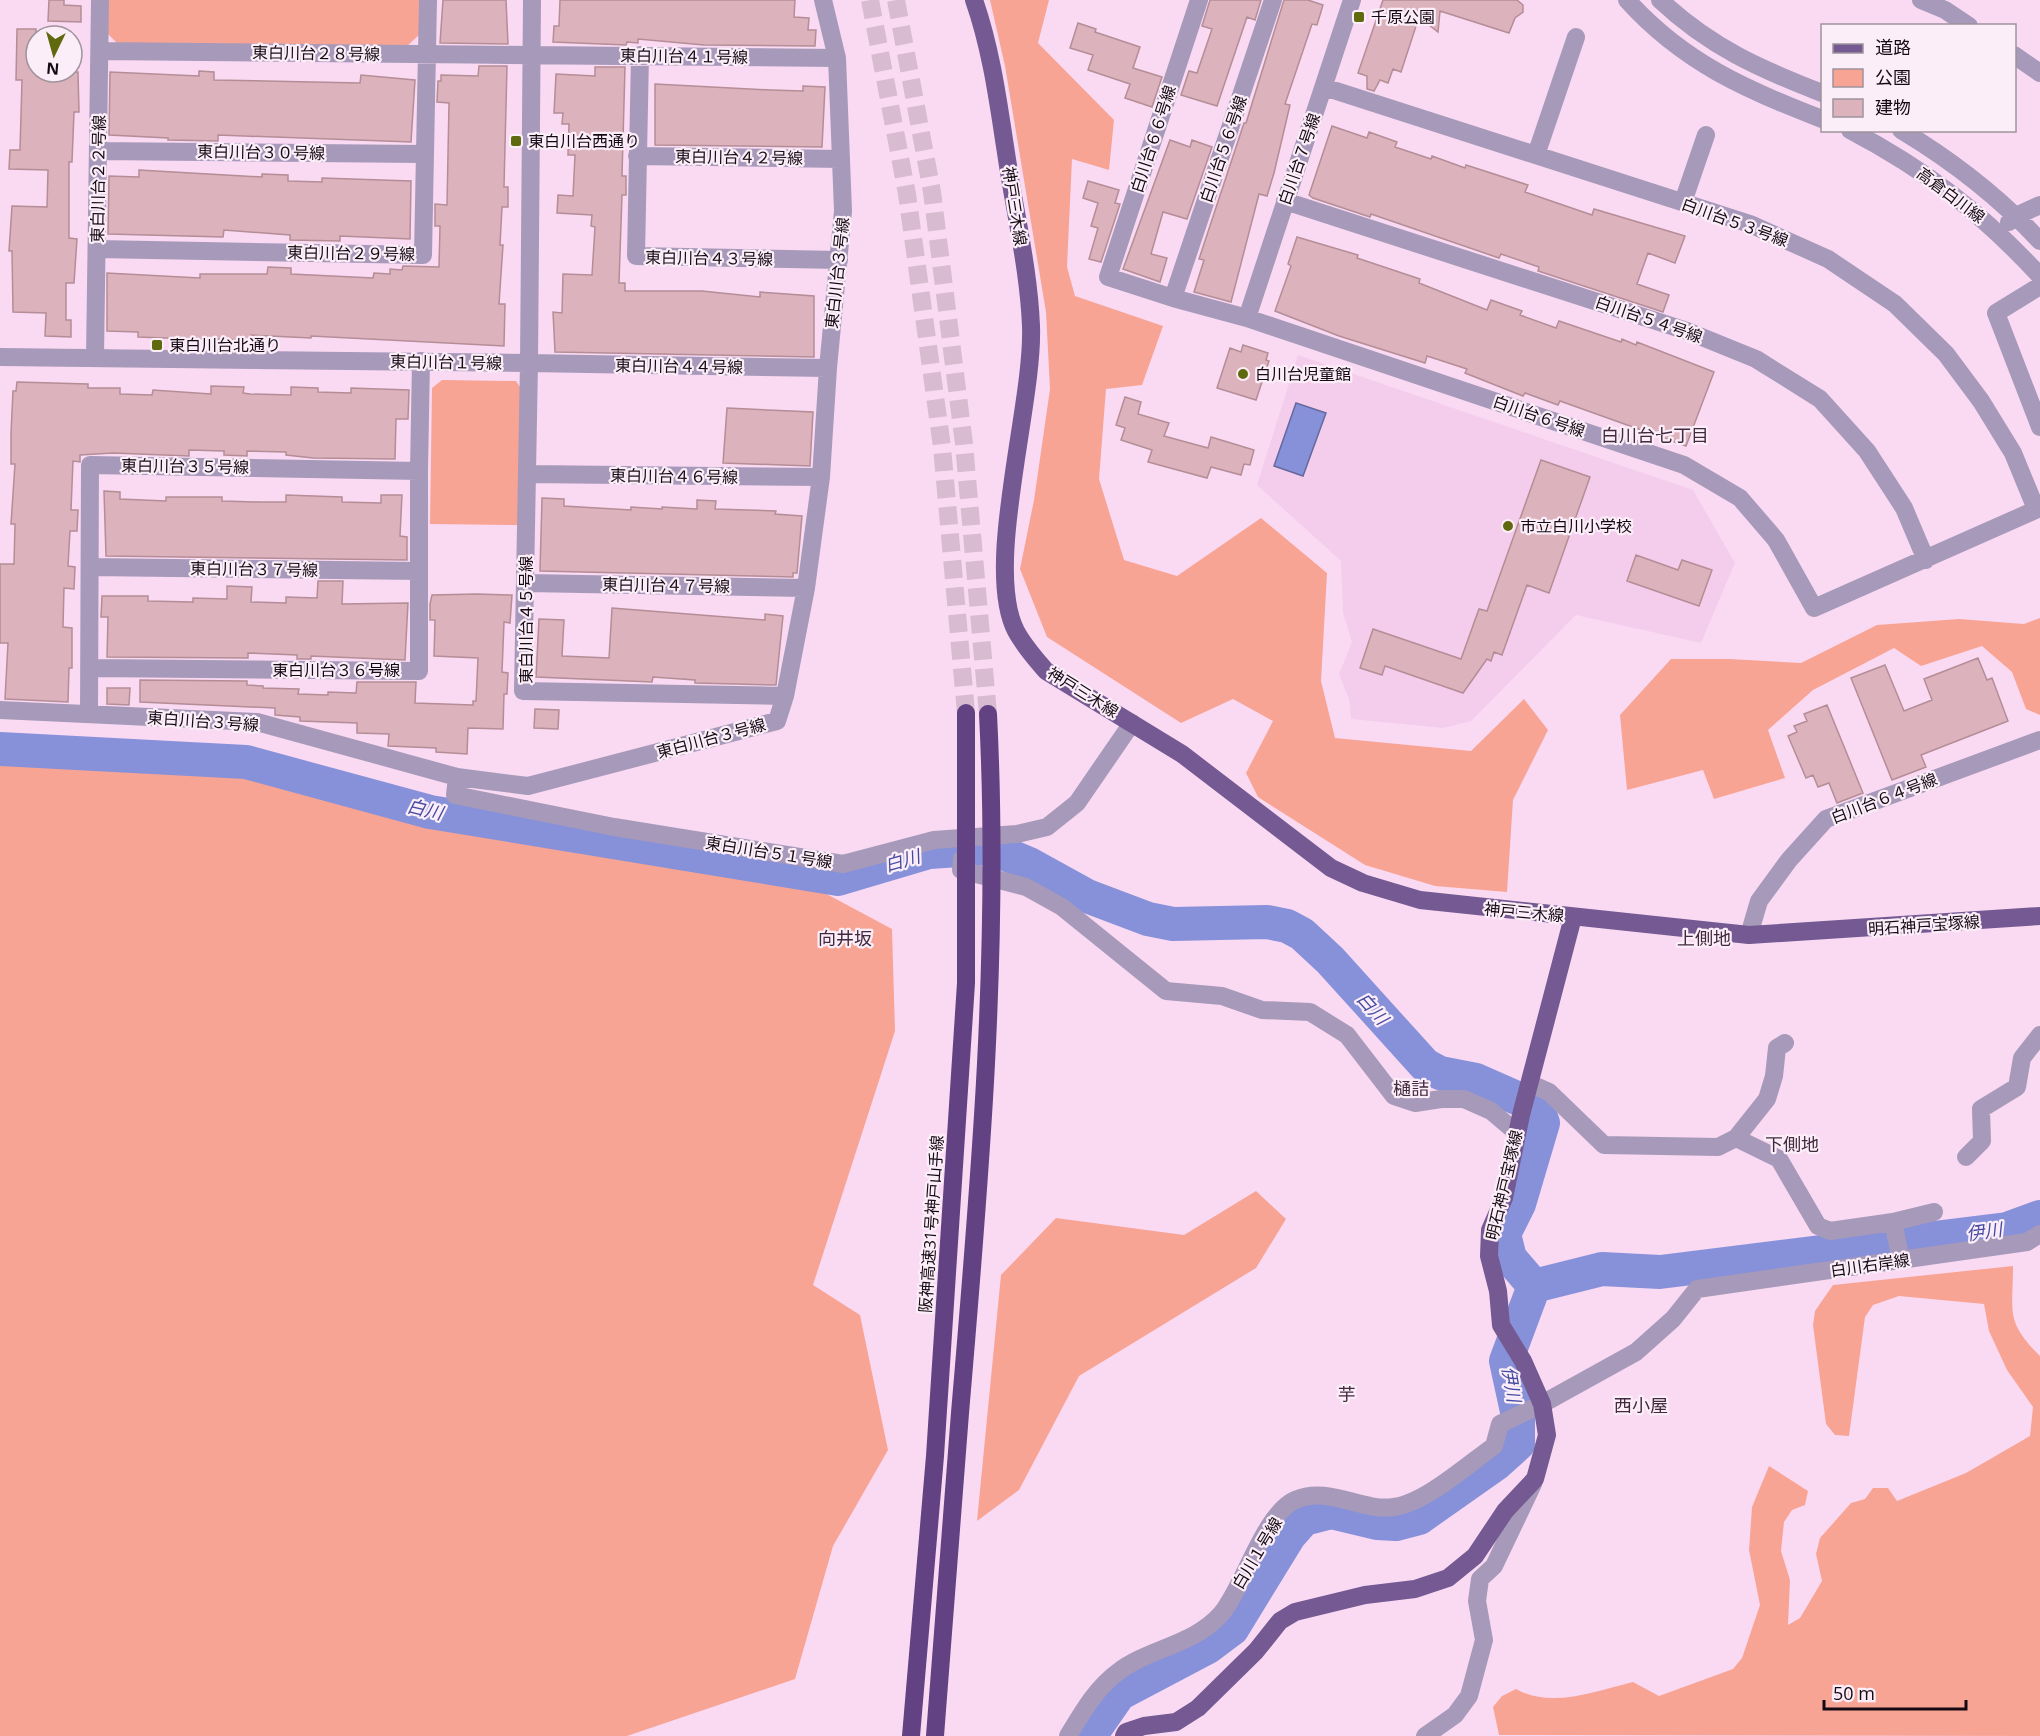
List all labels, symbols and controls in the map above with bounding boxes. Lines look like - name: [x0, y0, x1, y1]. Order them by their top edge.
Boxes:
- place label: 千原公園: [1371, 6, 1435, 28]
- marker: 千原公園: [1352, 10, 1366, 24]
- north arrow: [24, 24, 84, 84]
- legend: [1821, 24, 2016, 132]
- text: 道路: [1875, 35, 1911, 59]
- street label: 東白川台２８号線: [252, 41, 380, 65]
- street label: 東白川台４１号線: [620, 44, 748, 68]
- text: N: [45, 57, 60, 80]
- text: 公園: [1875, 65, 1911, 89]
- street label: 白川台６６号線: [1125, 82, 1181, 196]
- street label: 白川台５６号線: [1194, 92, 1252, 206]
- text: 建物: [1875, 95, 1911, 119]
- street label: 白川台７号線: [1273, 110, 1325, 208]
- street label: 東白川台２２号線: [86, 115, 110, 243]
- place label: 東白川台西通り: [528, 130, 640, 152]
- marker: 東白川台西通り: [509, 134, 523, 148]
- street label: 東白川台３０号線: [197, 140, 325, 164]
- street label: 東白川台４２号線: [675, 145, 803, 169]
- street label: 高倉白川線: [1912, 162, 1990, 228]
- street label: 神戸三木線: [998, 165, 1032, 247]
- street label: 白川台５３号線: [1679, 193, 1791, 251]
- street label: 東白川台３号線: [820, 216, 854, 330]
- street label: 東白川台２９号線: [287, 241, 415, 265]
- street label: 東白川台４３号線: [645, 246, 773, 270]
- street label: 白川台５４号線: [1592, 290, 1706, 348]
- place label: 東白川台北通り: [169, 334, 281, 356]
- marker: 東白川台北通り: [150, 338, 164, 352]
- street label: 東白川台１号線: [390, 350, 502, 374]
- street label: 東白川台４４号線: [615, 354, 743, 378]
- place label: 白川台児童館: [1255, 363, 1351, 385]
- marker: 白川台児童館: [1236, 367, 1250, 381]
- street label: 白川台６号線: [1490, 390, 1588, 442]
- district label: 白川台七丁目: [1601, 423, 1709, 447]
- street label: 東白川台３５号線: [121, 454, 249, 478]
- street label: 東白川台４６号線: [610, 464, 738, 488]
- place label: 市立白川小学校: [1520, 515, 1632, 537]
- marker: 市立白川小学校: [1501, 519, 1515, 533]
- street label: 東白川台４５号線: [515, 556, 537, 684]
- street label: 東白川台３７号線: [190, 557, 318, 581]
- street label: 東白川台４７号線: [602, 573, 730, 597]
- street label: 東白川台３６号線: [272, 659, 400, 681]
- street label: 神戸三木線: [1043, 661, 1123, 723]
- street label: 東白川台３号線: [146, 706, 260, 736]
- street label: 東白川台３号線: [654, 713, 768, 763]
- street label: 白川台６４号線: [1828, 768, 1940, 828]
- water label: 白川: [405, 793, 447, 825]
- street label: 東白川台５１号線: [704, 831, 834, 873]
- water label: 白川: [881, 843, 925, 876]
- street label: 神戸三木線: [1483, 898, 1565, 926]
- street label: 明石神戸宝塚線: [1867, 910, 1981, 940]
- district label: 向井坂: [818, 926, 872, 950]
- district label: 上側地: [1677, 926, 1731, 950]
- water label: 白川: [1352, 987, 1395, 1031]
- district label: 樋詰: [1393, 1076, 1429, 1100]
- street label: 明石神戸宝塚線: [1481, 1128, 1527, 1242]
- district label: 下側地: [1765, 1132, 1819, 1156]
- street label: 阪神高速31号神戸山手線: [914, 1134, 948, 1314]
- water label: 伊川: [1965, 1216, 2005, 1245]
- street label: 白川右岸線: [1829, 1249, 1911, 1281]
- water label: 伊川: [1497, 1364, 1527, 1406]
- district label: 芋: [1338, 1382, 1356, 1406]
- district label: 西小屋: [1614, 1393, 1668, 1417]
- street label: 白川１号線: [1227, 1513, 1287, 1593]
- scale bar: [1824, 1673, 1966, 1711]
- text: 50 m: [1833, 1681, 1875, 1705]

